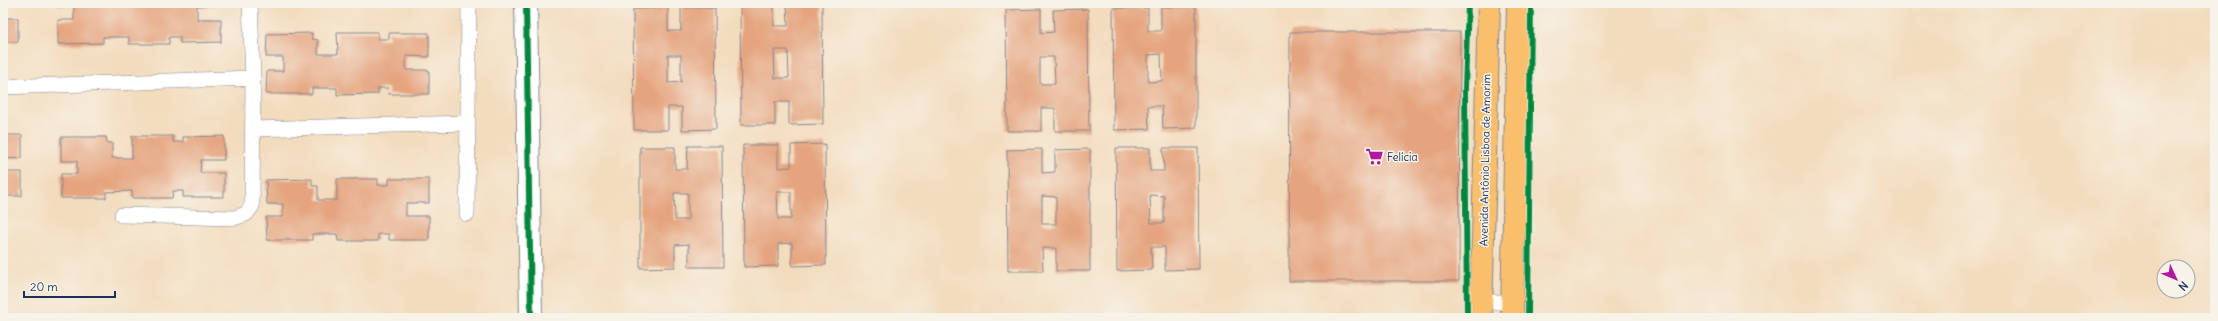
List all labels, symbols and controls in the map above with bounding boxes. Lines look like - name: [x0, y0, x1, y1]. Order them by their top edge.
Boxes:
- street label: Avenida Antônio Lisboa de Amorim: [1476, 73, 1494, 246]
- supermarket icon: Felícia: [1364, 147, 1384, 167]
- place label: Felícia: [1387, 150, 1418, 164]
- north arrow: [2156, 259, 2196, 299]
- scale bar: [24, 273, 115, 299]
- text: N: [2176, 278, 2191, 294]
- text: 20 m: [30, 279, 58, 294]

